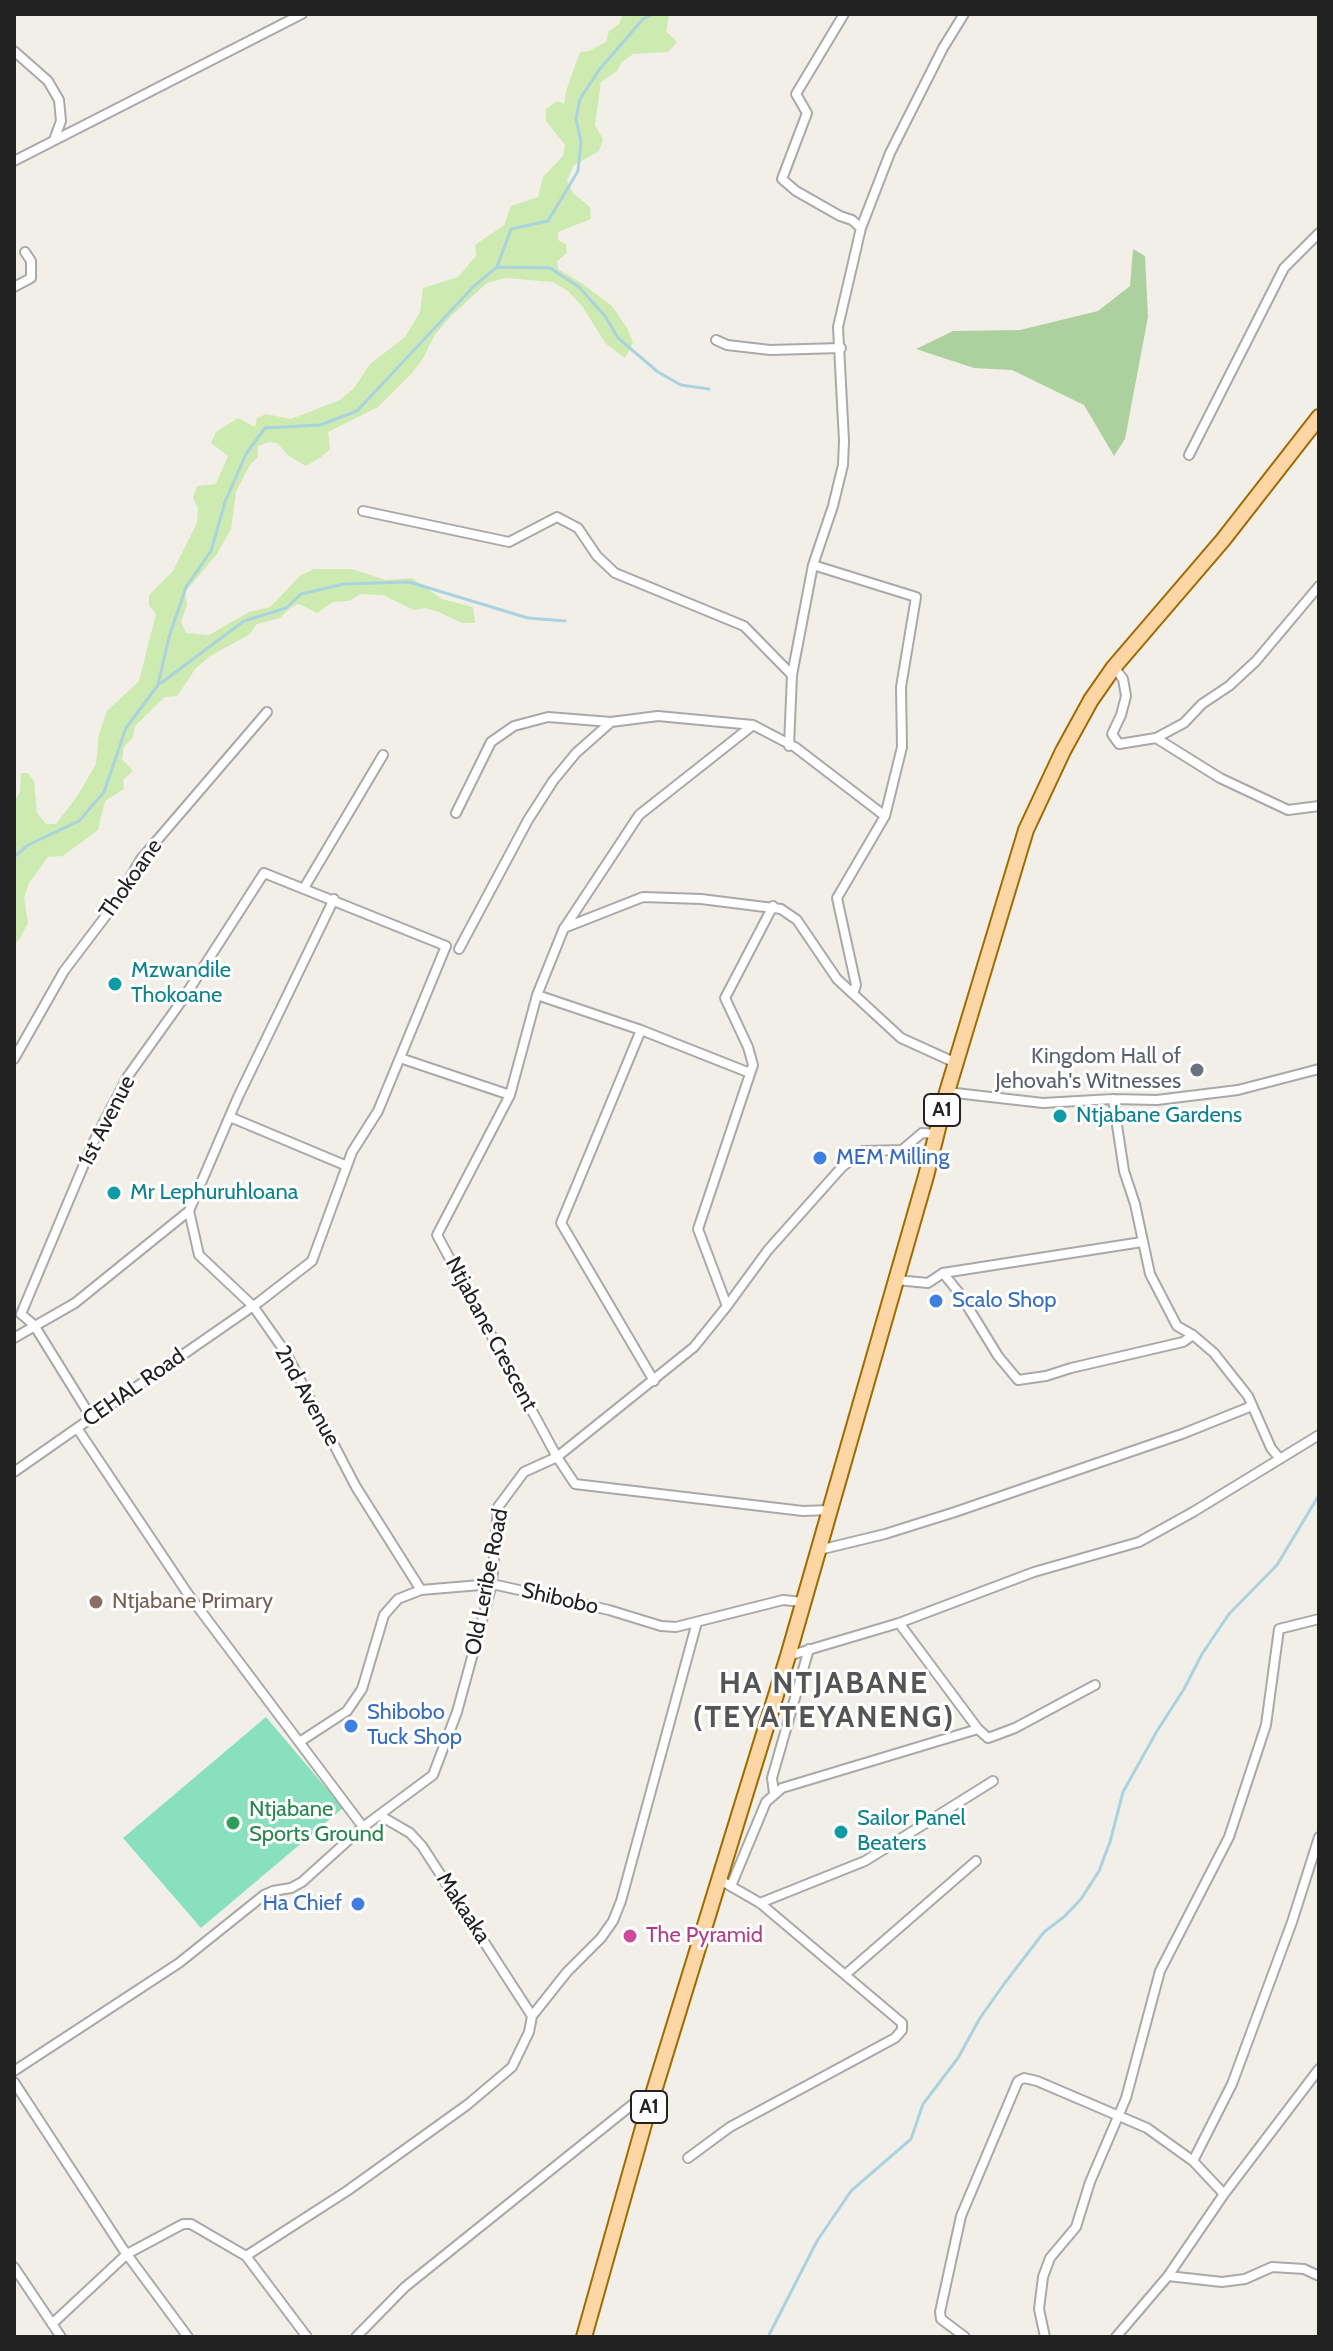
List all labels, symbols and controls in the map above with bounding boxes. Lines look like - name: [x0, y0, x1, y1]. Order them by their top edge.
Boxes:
- street label: Thokoane: [94, 834, 168, 924]
- place label: Mzwandile Thokoane: [131, 958, 231, 1010]
- marker: Mzwandile Thokoane: [106, 975, 124, 993]
- place label: Kingdom Hall of Jehovah's Witnesses: [995, 1044, 1181, 1096]
- marker: Kingdom Hall of Jehovah's Witnesses: [1188, 1061, 1206, 1079]
- street label: 1st Avenue: [73, 1071, 141, 1171]
- road number: A1: [924, 1094, 960, 1126]
- place label: Ntjabane Gardens: [1076, 1103, 1242, 1129]
- marker: Ntjabane Gardens: [1051, 1107, 1069, 1125]
- place label: MEM Milling: [836, 1145, 949, 1171]
- marker: MEM Milling: [811, 1149, 829, 1167]
- place label: Mr Lephuruhloana: [130, 1180, 298, 1206]
- marker: Mr Lephuruhloana: [105, 1184, 123, 1202]
- street label: Ntjabane Crescent: [439, 1253, 543, 1415]
- place label: Scalo Shop: [952, 1288, 1057, 1314]
- marker: Scalo Shop: [927, 1292, 945, 1310]
- street label: 2nd Avenue: [269, 1341, 345, 1451]
- street label: CEHAL Road: [78, 1343, 190, 1433]
- street label: Old Leribe Road: [460, 1506, 514, 1658]
- street label: Shibobo: [519, 1577, 601, 1621]
- place label: Ntjabane Primary: [112, 1589, 273, 1615]
- marker: Ntjabane Primary: [87, 1593, 105, 1611]
- district label: HA NTJABANE (TEYATEYANENG): [693, 1666, 955, 1736]
- place label: Shibobo Tuck Shop: [367, 1700, 462, 1752]
- marker: Shibobo Tuck Shop: [342, 1717, 360, 1735]
- place label: Ntjabane Sports Ground: [249, 1797, 384, 1848]
- place label: Sailor Panel Beaters: [857, 1806, 966, 1858]
- marker: Ntjabane Sports Ground: [224, 1814, 242, 1832]
- marker: Sailor Panel Beaters: [832, 1823, 850, 1841]
- street label: Makaaka: [430, 1867, 496, 1949]
- place label: Ha Chief: [262, 1891, 342, 1917]
- marker: Ha Chief: [349, 1895, 367, 1913]
- place label: The Pyramid: [646, 1923, 763, 1949]
- marker: The Pyramid: [621, 1927, 639, 1945]
- road number: A1: [631, 2091, 667, 2123]

